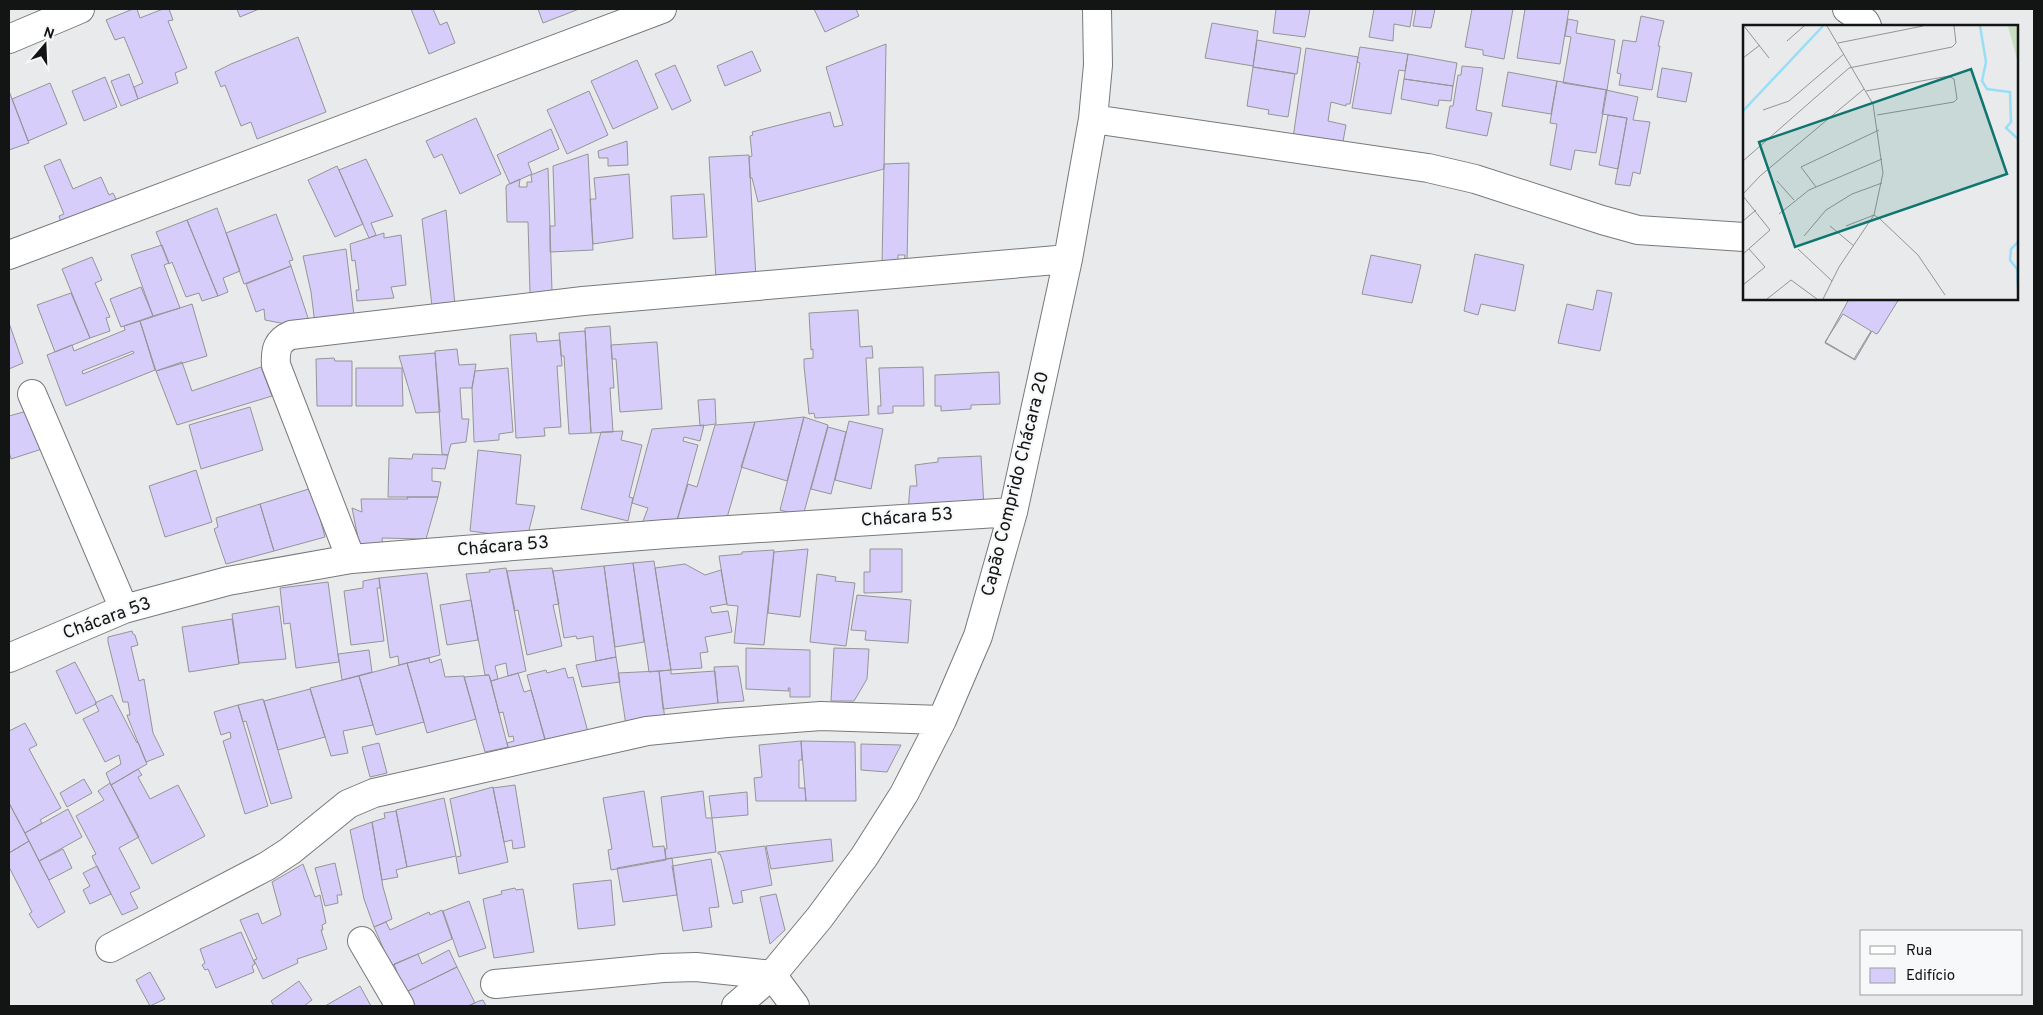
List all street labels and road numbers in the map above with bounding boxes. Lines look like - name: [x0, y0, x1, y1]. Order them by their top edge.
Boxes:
- street label: Capão Comprido Chácara 20: [977, 369, 1055, 599]
- street label: Chácara 53: [860, 503, 954, 533]
- street label: Chácara 53: [456, 532, 550, 562]
- street label: Chácara 53: [60, 592, 154, 646]

